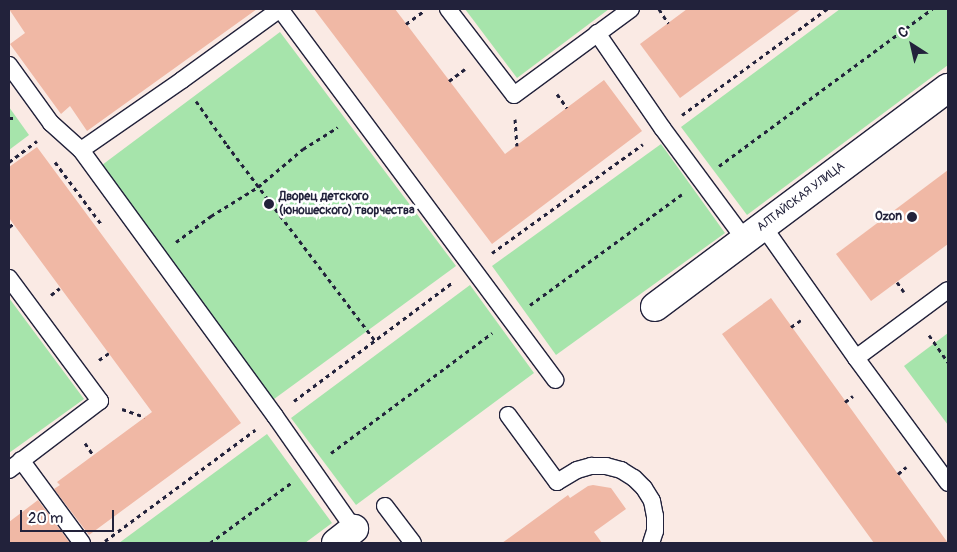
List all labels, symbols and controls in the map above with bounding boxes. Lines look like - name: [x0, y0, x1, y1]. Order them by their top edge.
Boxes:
- north arrow: [887, 20, 937, 70]
- text: С: [895, 23, 912, 42]
- street label: АЛТАЙСКАЯ УЛИЦА: [754, 159, 848, 235]
- place label: Дворец детского (юношеского) творчества: [279, 190, 414, 218]
- marker: Дворец детского (юношеского) творчества: [263, 198, 275, 210]
- place label: Ozon: [875, 210, 902, 224]
- marker: Ozon: [906, 211, 918, 223]
- scale bar: [22, 500, 116, 532]
- text: 20 m: [28, 509, 63, 528]

